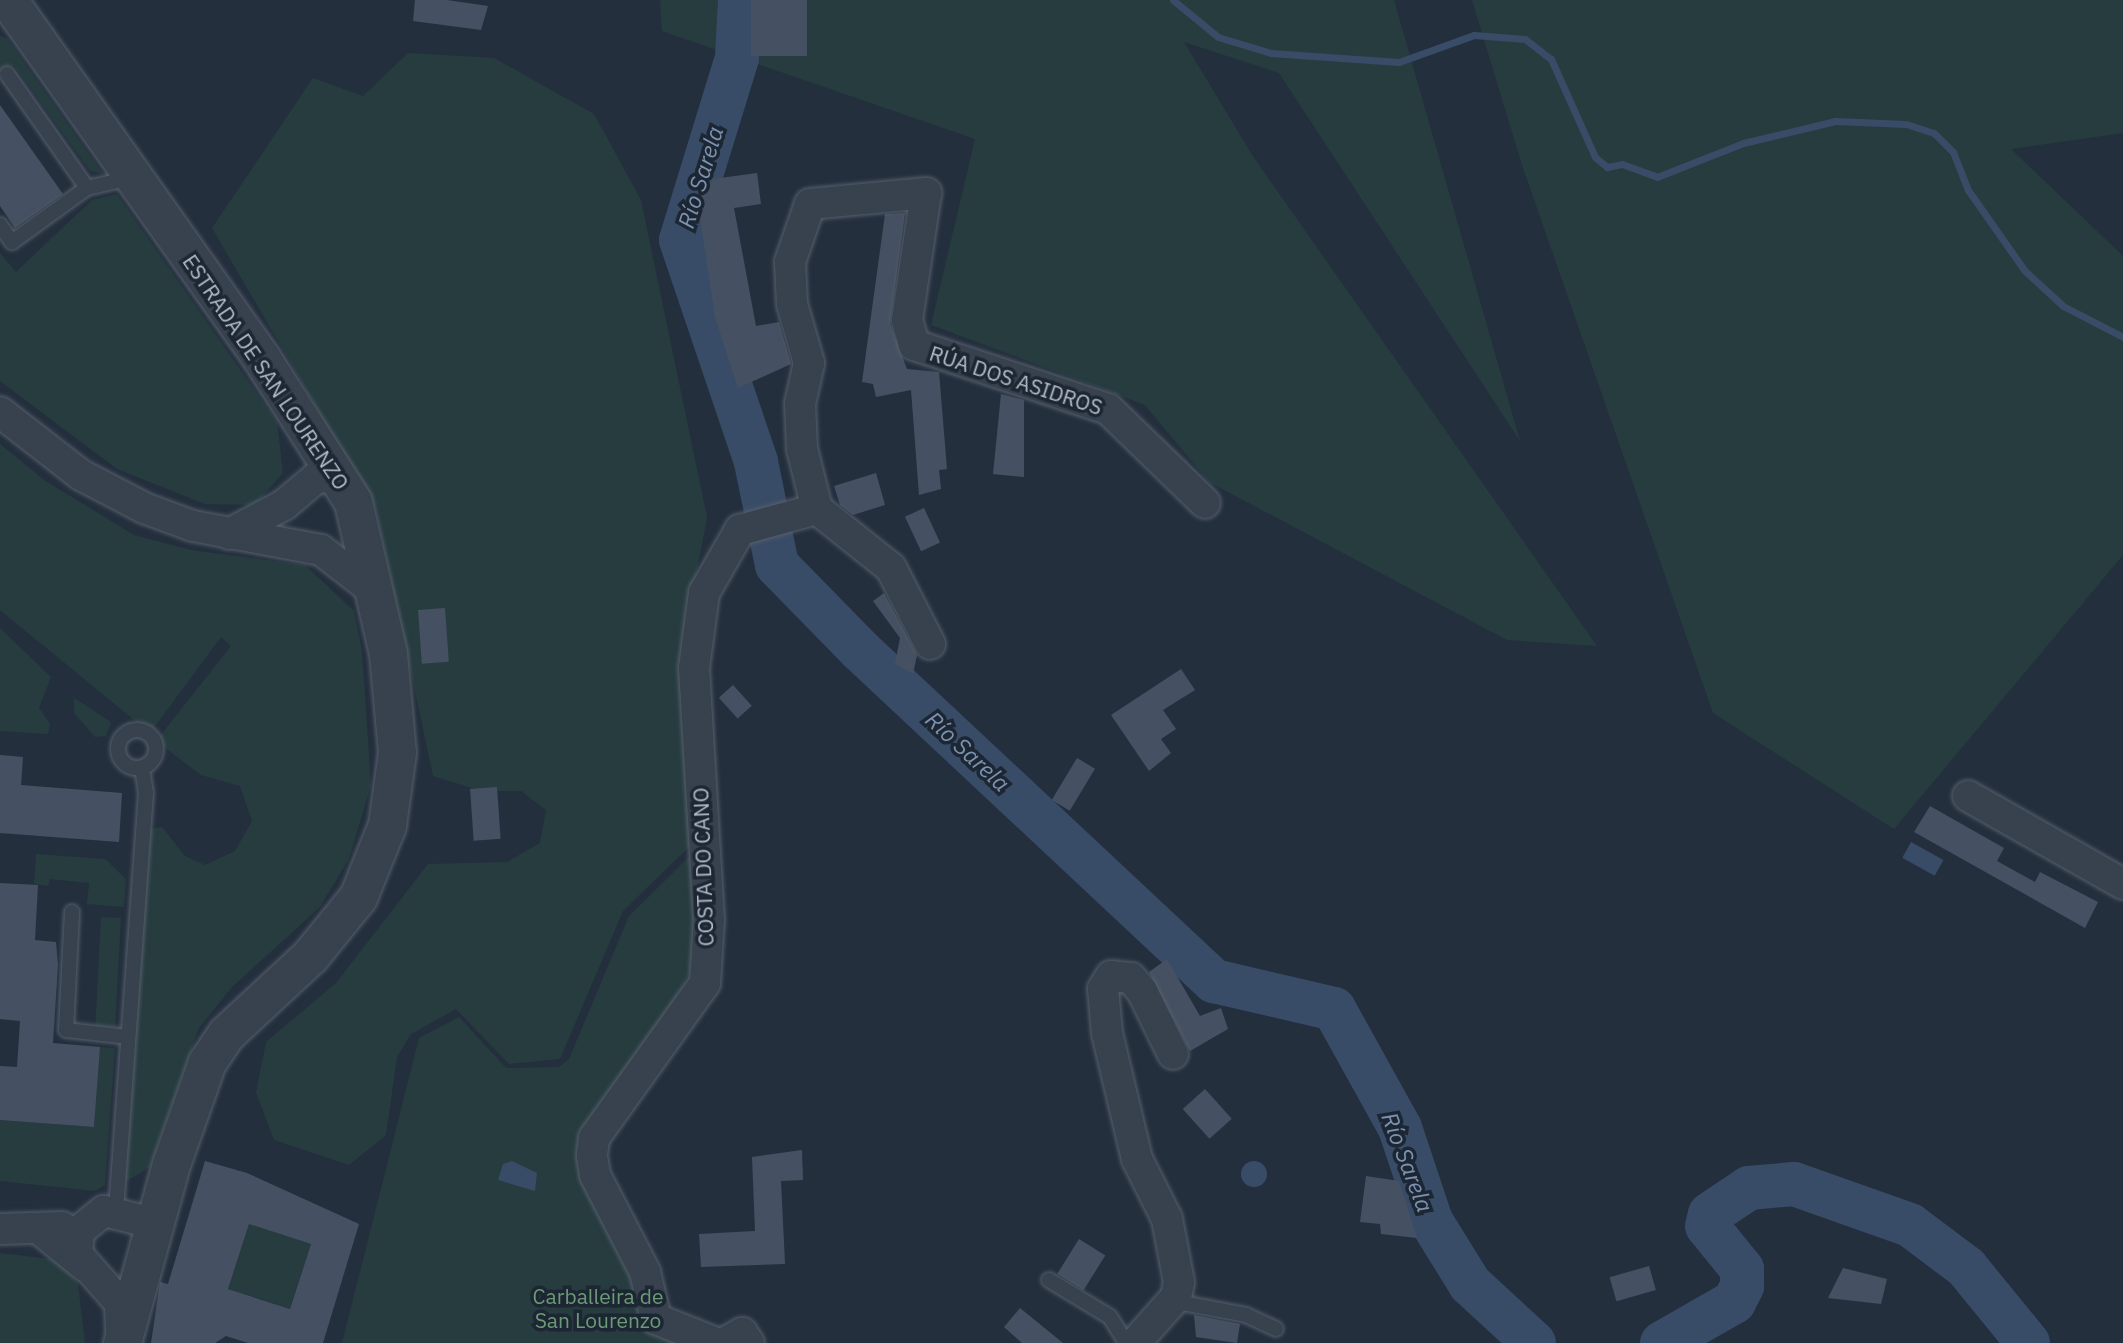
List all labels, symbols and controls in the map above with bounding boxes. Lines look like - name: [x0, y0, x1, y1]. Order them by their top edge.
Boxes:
- water label: Río Sarela: [671, 123, 729, 231]
- street label: ESTRADA DE SAN LOURENZO: [178, 250, 354, 494]
- street label: RÚA DOS ASIDROS: [926, 340, 1106, 420]
- water label: Río Sarela: [920, 705, 1016, 797]
- street label: COSTA DO CANO: [688, 787, 718, 947]
- water label: Río Sarela: [1376, 1108, 1440, 1216]
- park label: Carballeira de San Lourenzo: [533, 1283, 663, 1333]

